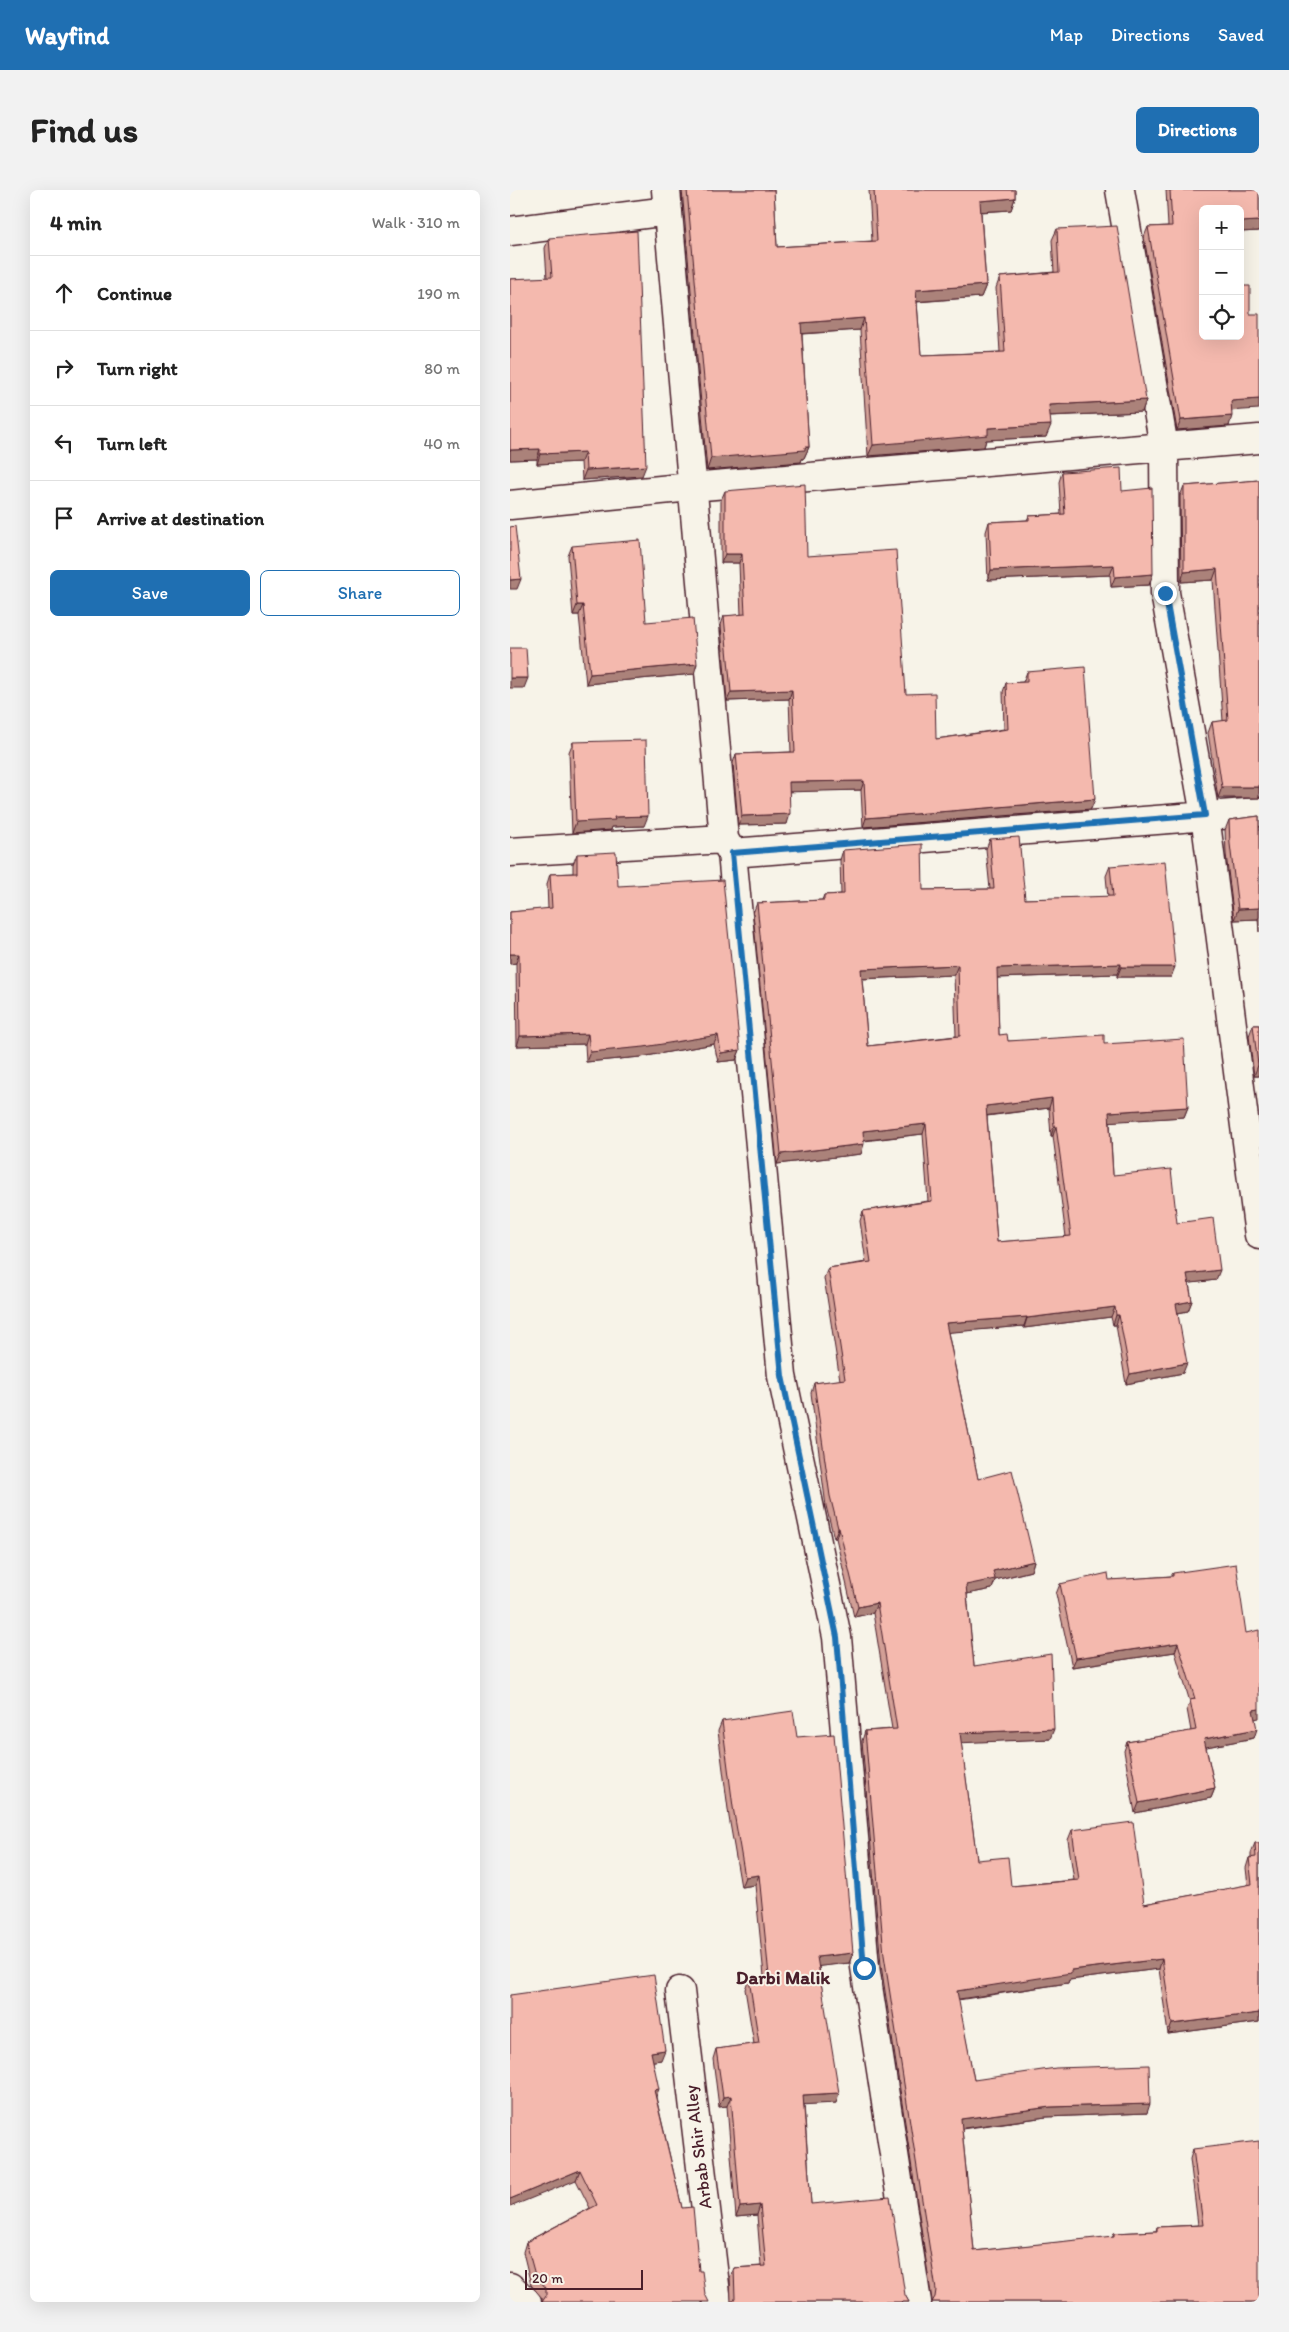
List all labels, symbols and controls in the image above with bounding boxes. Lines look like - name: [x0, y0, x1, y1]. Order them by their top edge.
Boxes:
- text: Wayfind: [25, 21, 109, 50]
- text: Map: [1050, 24, 1083, 46]
- text: Directions: [1111, 24, 1190, 46]
- text: Saved: [1218, 24, 1264, 46]
- button: Directions: [1136, 107, 1259, 153]
- text: Find us: [30, 109, 138, 151]
- map controls: [1199, 205, 1244, 340]
- button: +: [1199, 205, 1244, 250]
- text: 4 min: [50, 210, 102, 235]
- text: Walk · 310 m: [372, 213, 460, 232]
- button: −: [1199, 250, 1244, 295]
- icon: ahead: [50, 279, 78, 307]
- text: Continue: [97, 282, 172, 305]
- text: 190 m: [417, 284, 460, 303]
- button: locate: [1199, 295, 1244, 340]
- icon: right: [50, 354, 78, 382]
- text: Turn right: [97, 357, 178, 380]
- text: 80 m: [424, 359, 460, 378]
- icon: left: [50, 429, 78, 457]
- text: Turn left: [97, 432, 167, 455]
- text: 40 m: [423, 434, 460, 453]
- icon: arrive: [50, 504, 78, 532]
- text: Arrive at destination: [97, 507, 264, 530]
- button: Save: [50, 570, 250, 616]
- button: Share: [260, 570, 460, 616]
- route end: [1154, 582, 1177, 605]
- route start: [853, 1957, 876, 1980]
- district label: Darbi Malik: [736, 1966, 830, 1989]
- street label: Arbab Shir Alley: [679, 2083, 717, 2210]
- scale bar: [525, 2267, 642, 2290]
- text: 20 m: [532, 2270, 563, 2287]

